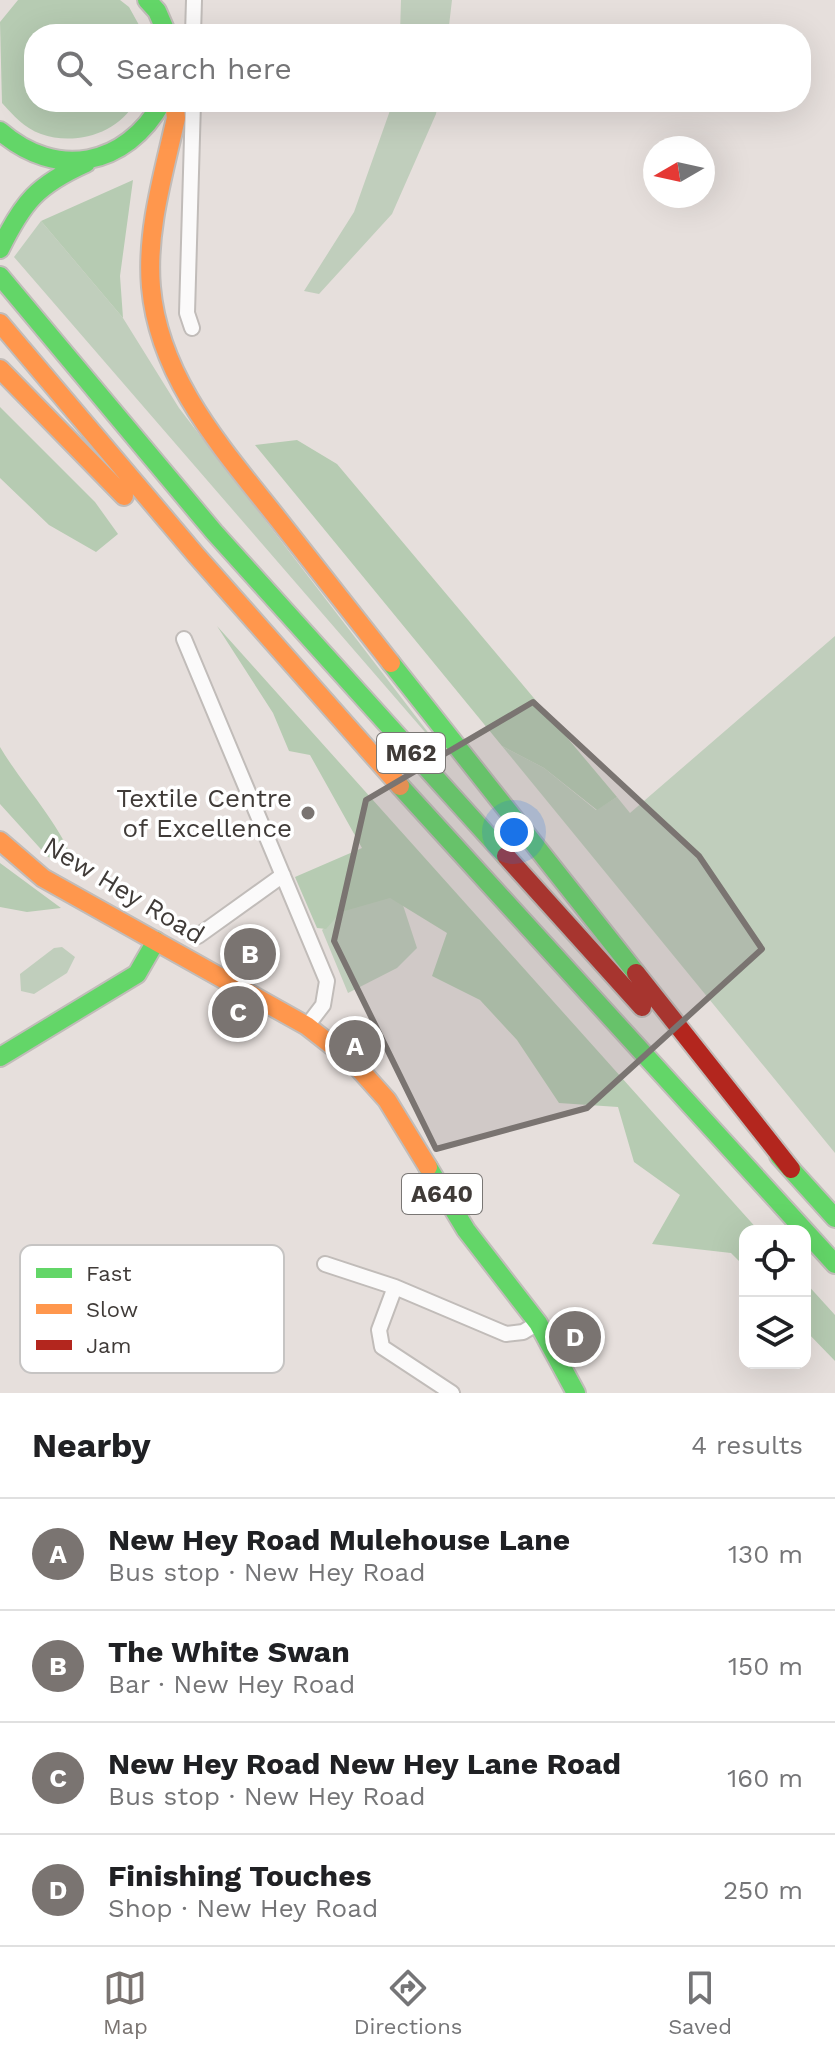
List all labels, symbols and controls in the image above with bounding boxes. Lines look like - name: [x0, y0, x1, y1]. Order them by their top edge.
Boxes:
- search box: [24, 24, 811, 112]
- icon: search: [52, 46, 96, 90]
- text: Search here: [116, 51, 292, 86]
- north arrow: [643, 136, 715, 208]
- road number: M62: [377, 733, 445, 773]
- place label: Textile Centre of Excellence: [116, 783, 292, 843]
- marker: Textile Centre of Excellence: [299, 804, 317, 822]
- your location: [494, 812, 534, 852]
- street label: New Hey Road: [38, 830, 210, 950]
- pin: B: [224, 924, 276, 984]
- pin: C: [212, 982, 264, 1042]
- pin: A: [329, 1016, 381, 1076]
- road number: A640: [402, 1174, 482, 1214]
- map controls: [739, 1225, 811, 1369]
- button: locate: [739, 1225, 811, 1297]
- legend: [20, 1245, 284, 1373]
- text: Fast: [86, 1261, 132, 1286]
- text: Slow: [86, 1297, 138, 1322]
- button: layers: [739, 1297, 811, 1369]
- pin: D: [549, 1307, 601, 1367]
- text: Jam: [86, 1333, 131, 1358]
- text: Nearby: [32, 1425, 151, 1465]
- text: 4 results: [691, 1430, 803, 1460]
- text: New Hey Road Mulehouse Lane: [108, 1522, 570, 1557]
- text: A: [49, 1539, 67, 1569]
- text: 130 m: [728, 1539, 803, 1569]
- text: Bus stop · New Hey Road: [108, 1557, 426, 1587]
- text: The White Swan: [108, 1634, 350, 1669]
- text: B: [49, 1651, 67, 1681]
- text: 150 m: [728, 1651, 803, 1681]
- text: Bar · New Hey Road: [108, 1669, 355, 1699]
- text: New Hey Road New Hey Lane Road: [108, 1746, 621, 1781]
- text: C: [49, 1763, 67, 1793]
- text: 160 m: [727, 1763, 803, 1793]
- text: Bus stop · New Hey Road: [108, 1781, 426, 1811]
- text: Finishing Touches: [108, 1858, 372, 1893]
- text: D: [49, 1875, 67, 1905]
- text: 250 m: [723, 1875, 803, 1905]
- text: Shop · New Hey Road: [108, 1893, 378, 1923]
- tab: Map: [103, 1966, 148, 2039]
- tab: Directions: [354, 1966, 462, 2039]
- tab: Saved: [668, 1966, 732, 2039]

